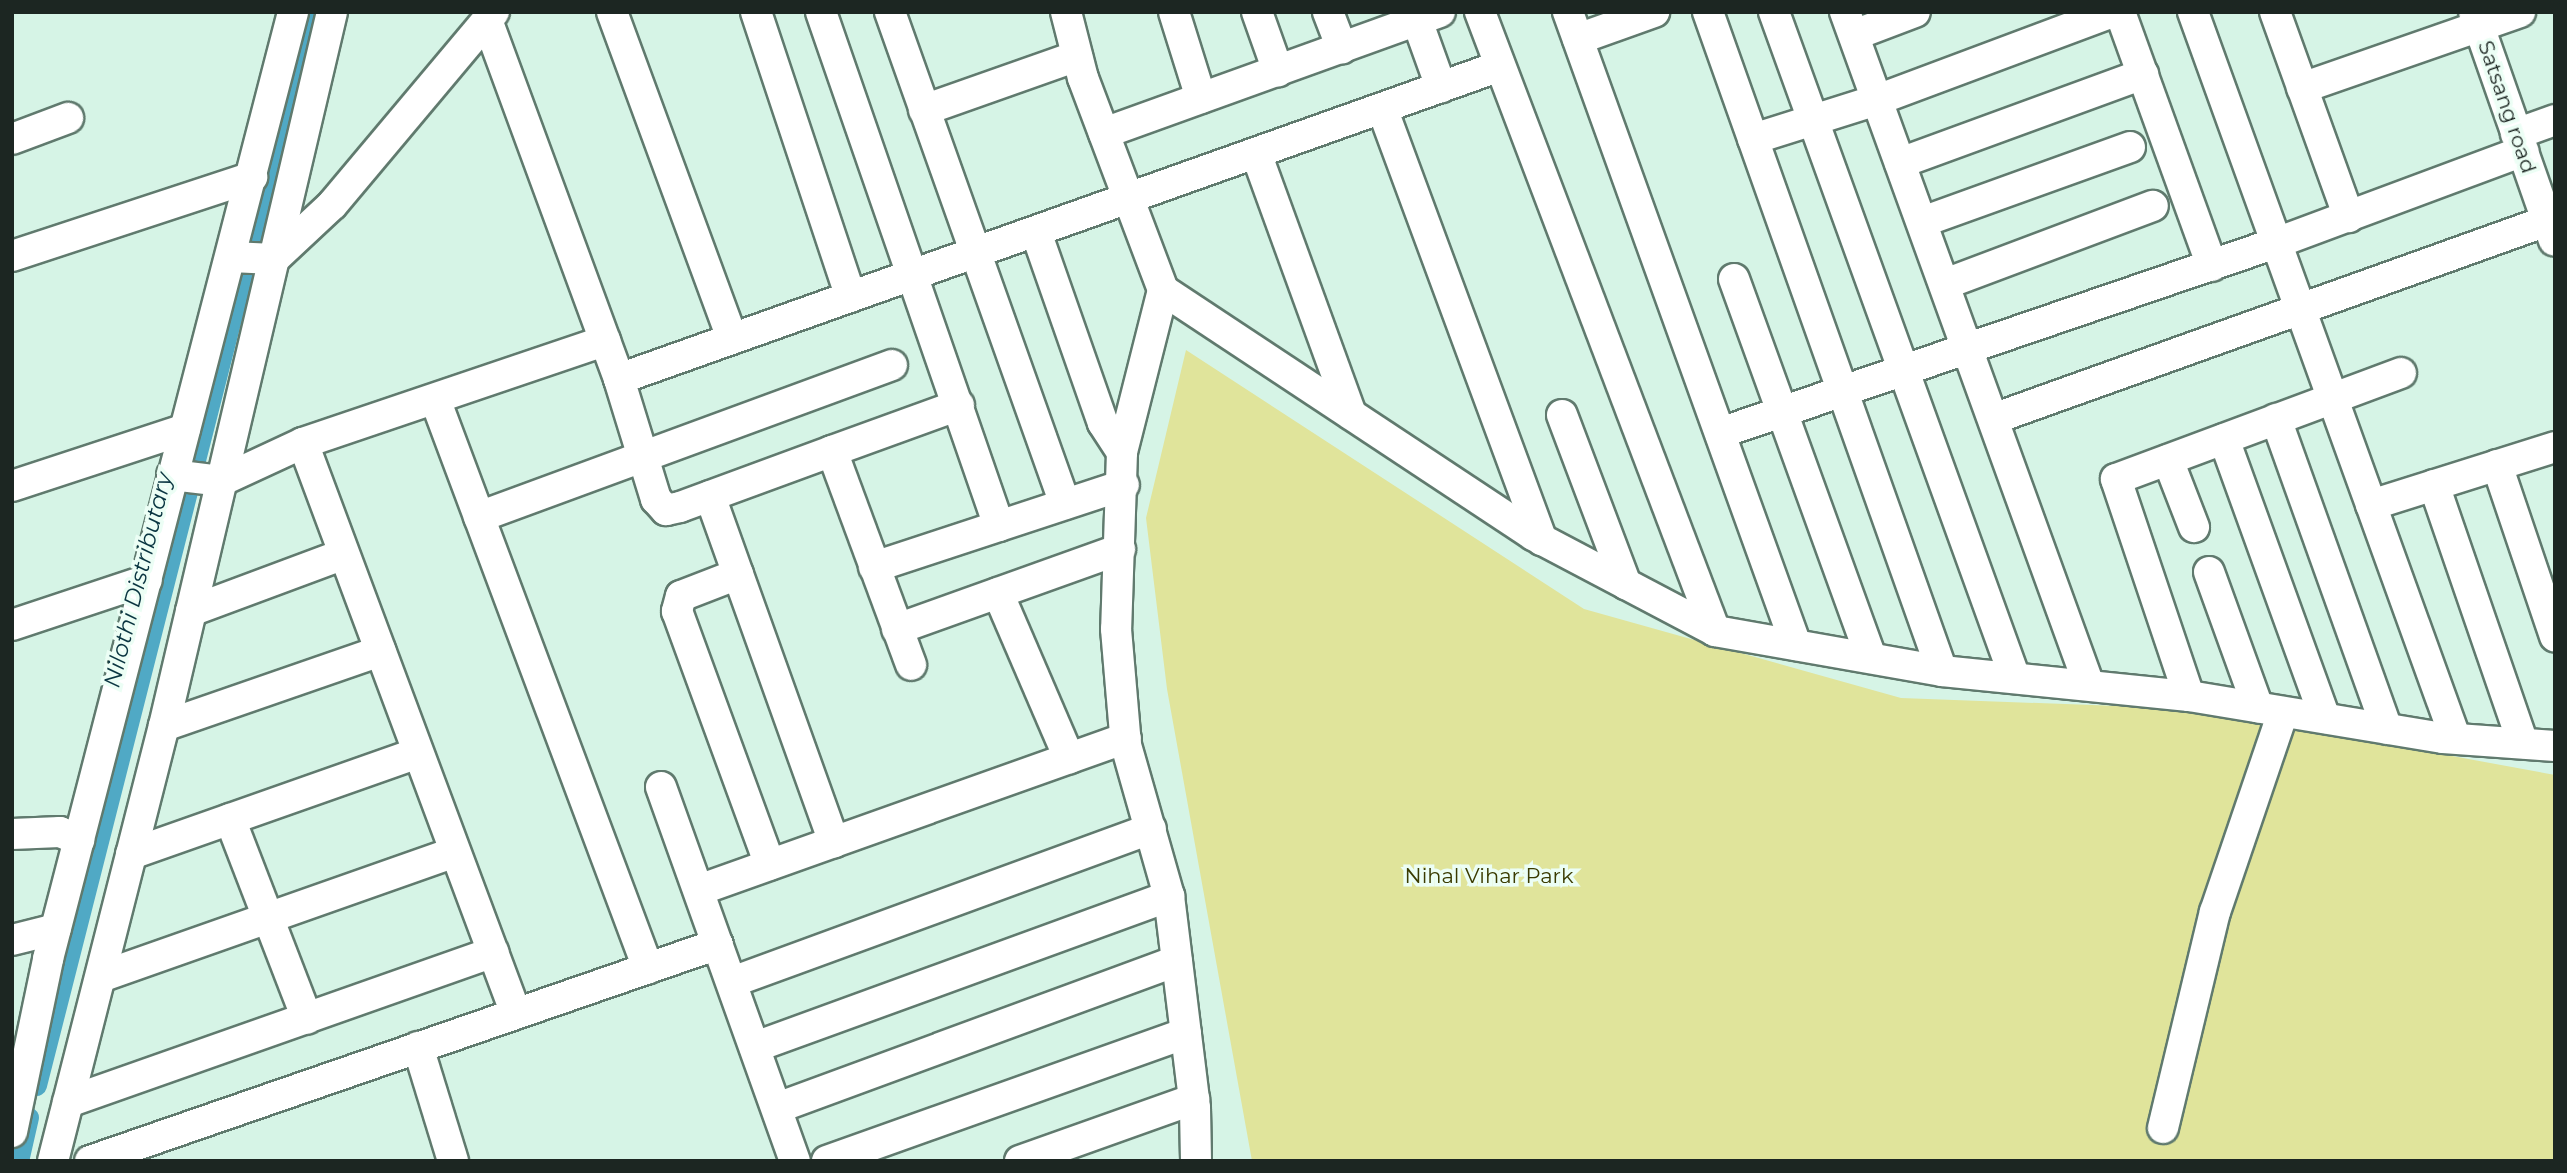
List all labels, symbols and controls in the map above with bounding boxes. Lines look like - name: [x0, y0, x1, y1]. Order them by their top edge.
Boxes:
- street label: Satsang road: [2473, 37, 2541, 177]
- water label: Nilothi Distributary: [98, 470, 178, 690]
- park label: Nihal Vihar Park: [1405, 863, 1573, 889]

